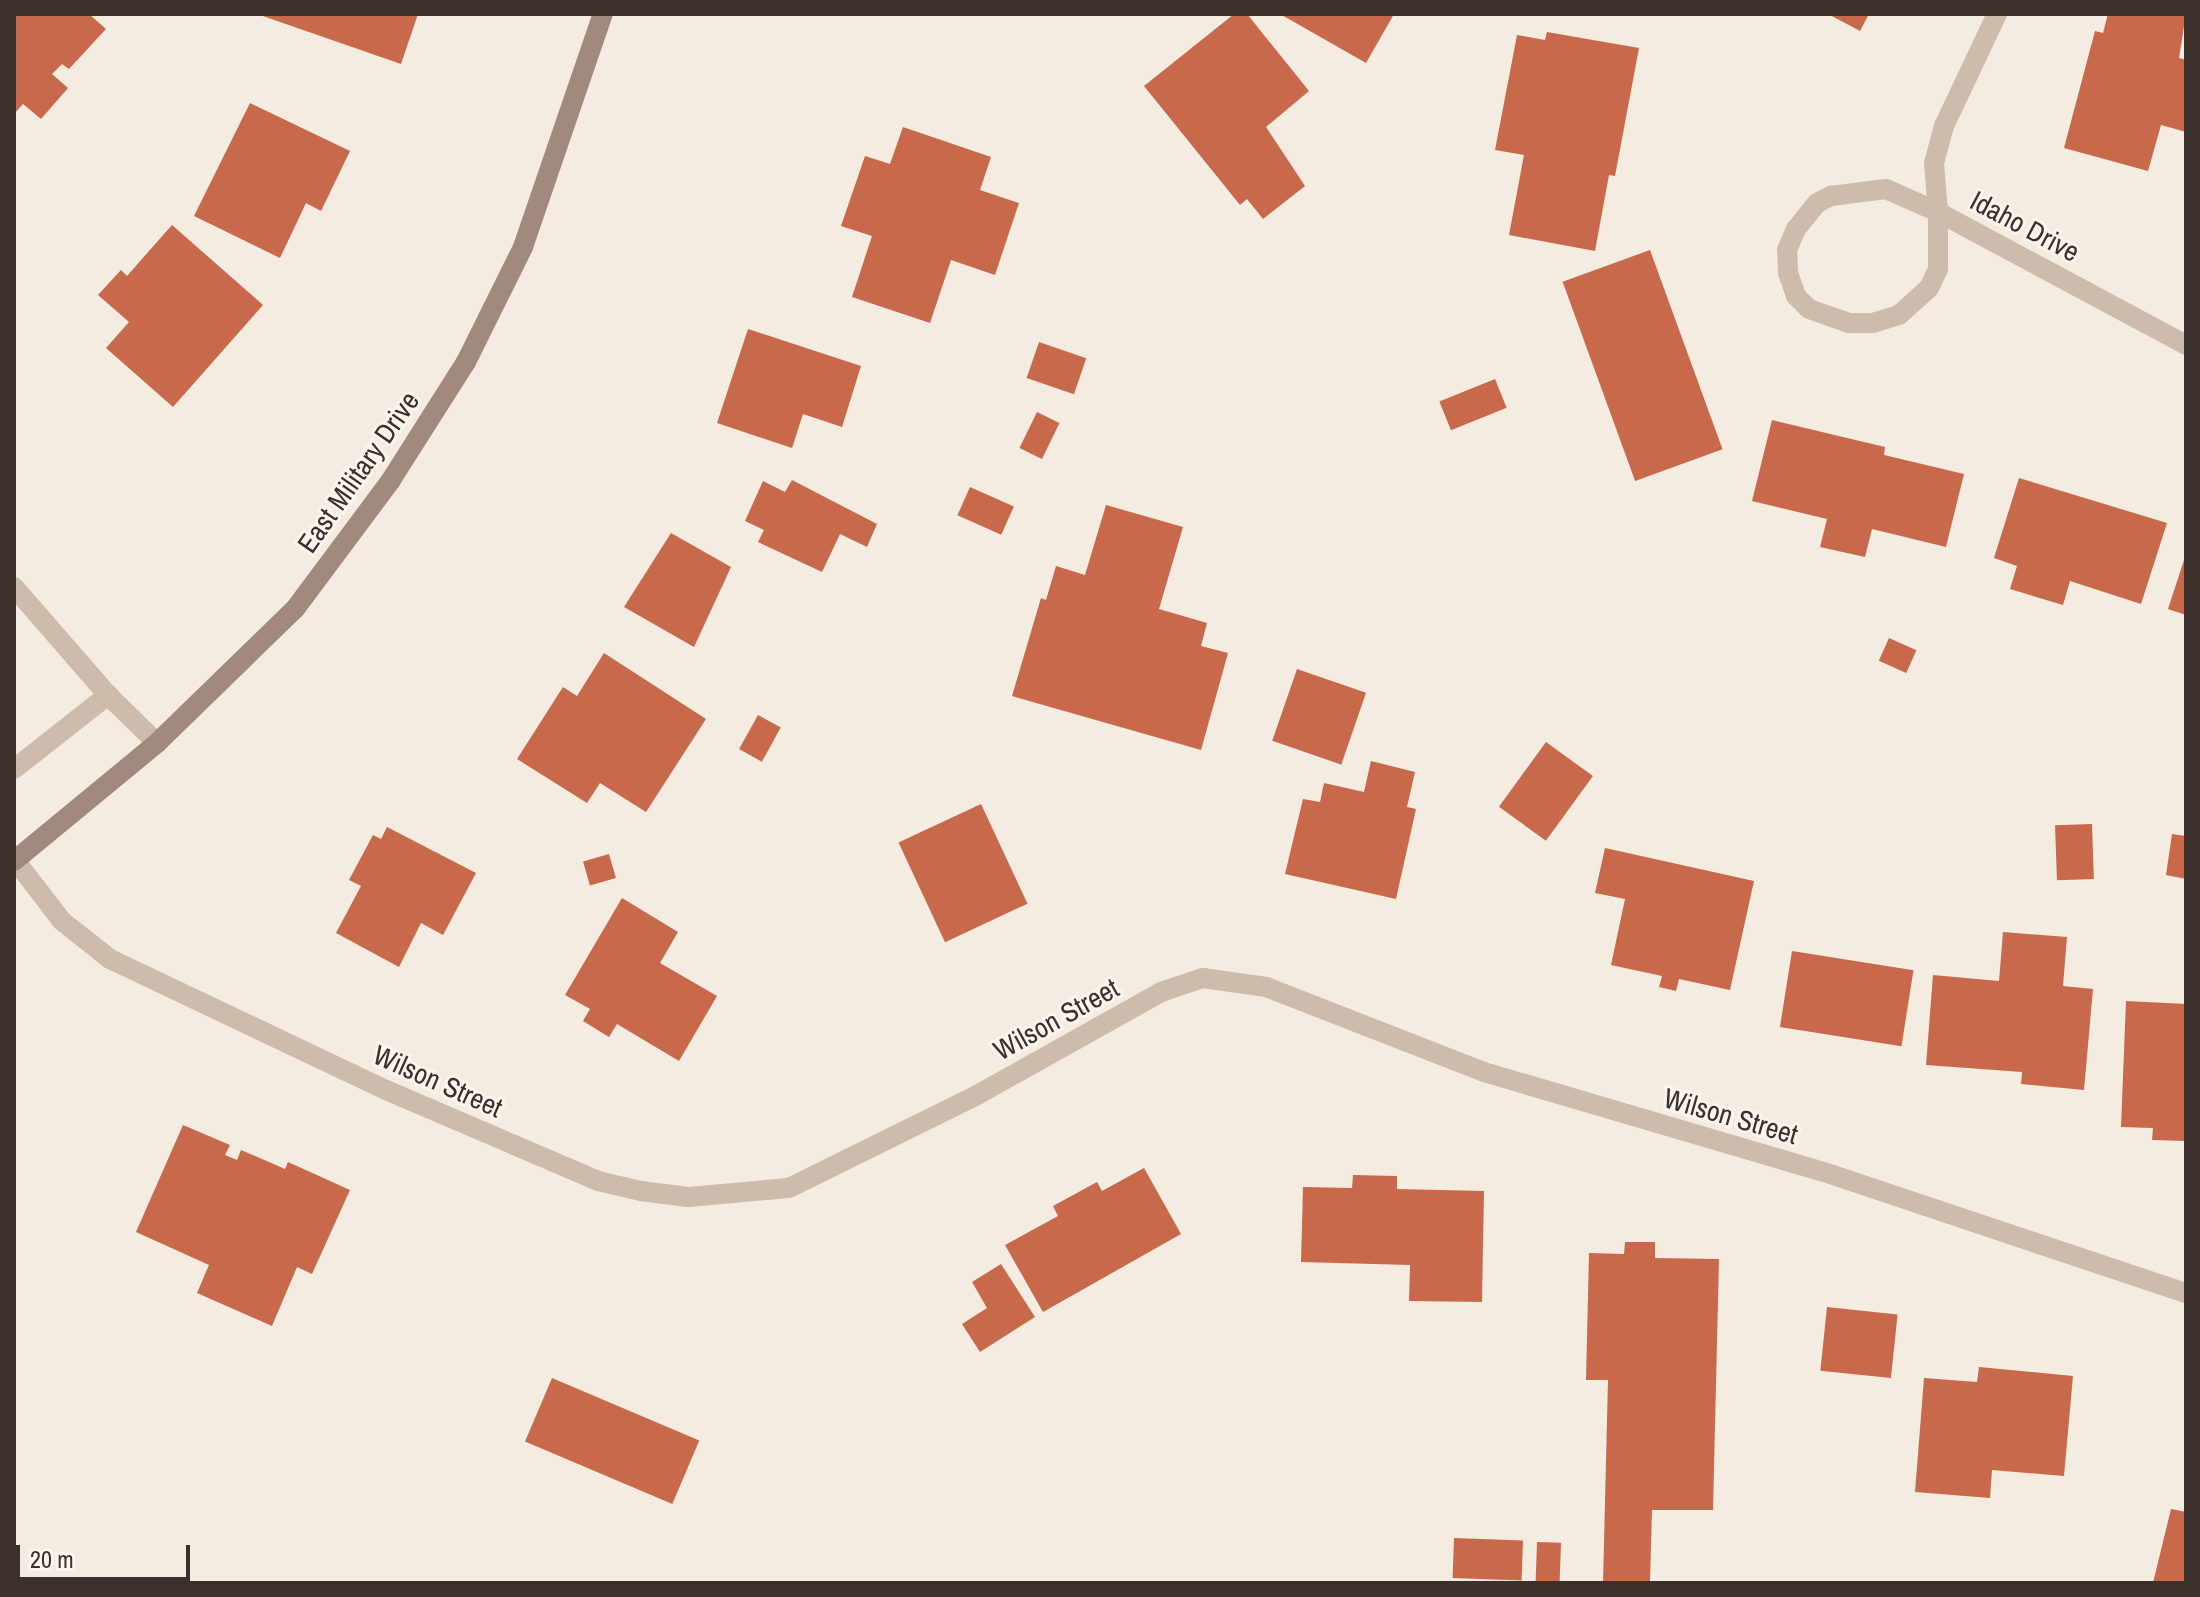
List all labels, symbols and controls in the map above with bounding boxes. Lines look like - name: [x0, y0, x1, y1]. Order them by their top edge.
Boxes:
- street label: Idaho Drive: [1965, 183, 2085, 269]
- street label: East Military Drive: [290, 385, 426, 559]
- street label: Wilson Street: [988, 971, 1124, 1067]
- street label: Wilson Street: [368, 1038, 508, 1124]
- street label: Wilson Street: [1660, 1081, 1802, 1151]
- scale bar: [20, 1529, 194, 1579]
- text: 20 m: [30, 1543, 74, 1575]

